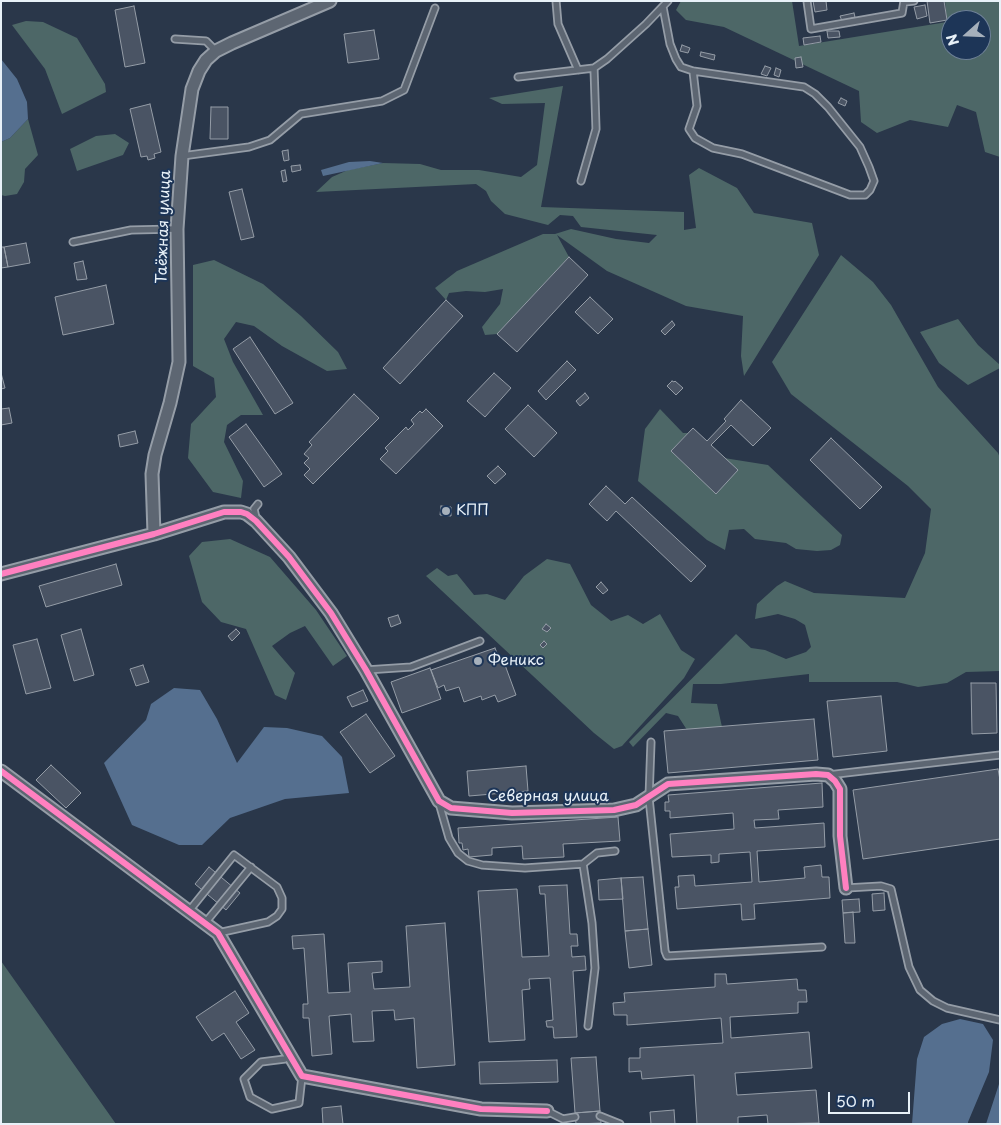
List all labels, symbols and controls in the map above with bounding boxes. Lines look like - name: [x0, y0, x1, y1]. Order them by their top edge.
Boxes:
- north arrow: [941, 10, 991, 60]
- text: N: [941, 31, 964, 49]
- street label: Таёжная улица: [153, 170, 175, 284]
- place label: КПП: [456, 502, 489, 520]
- marker: КПП: [440, 505, 452, 517]
- place label: Феникс: [488, 652, 543, 670]
- marker: Феникс: [472, 655, 484, 667]
- street label: Северная улица: [487, 788, 609, 806]
- scale bar: [831, 1082, 914, 1114]
- text: 50 m: [836, 1089, 875, 1112]

